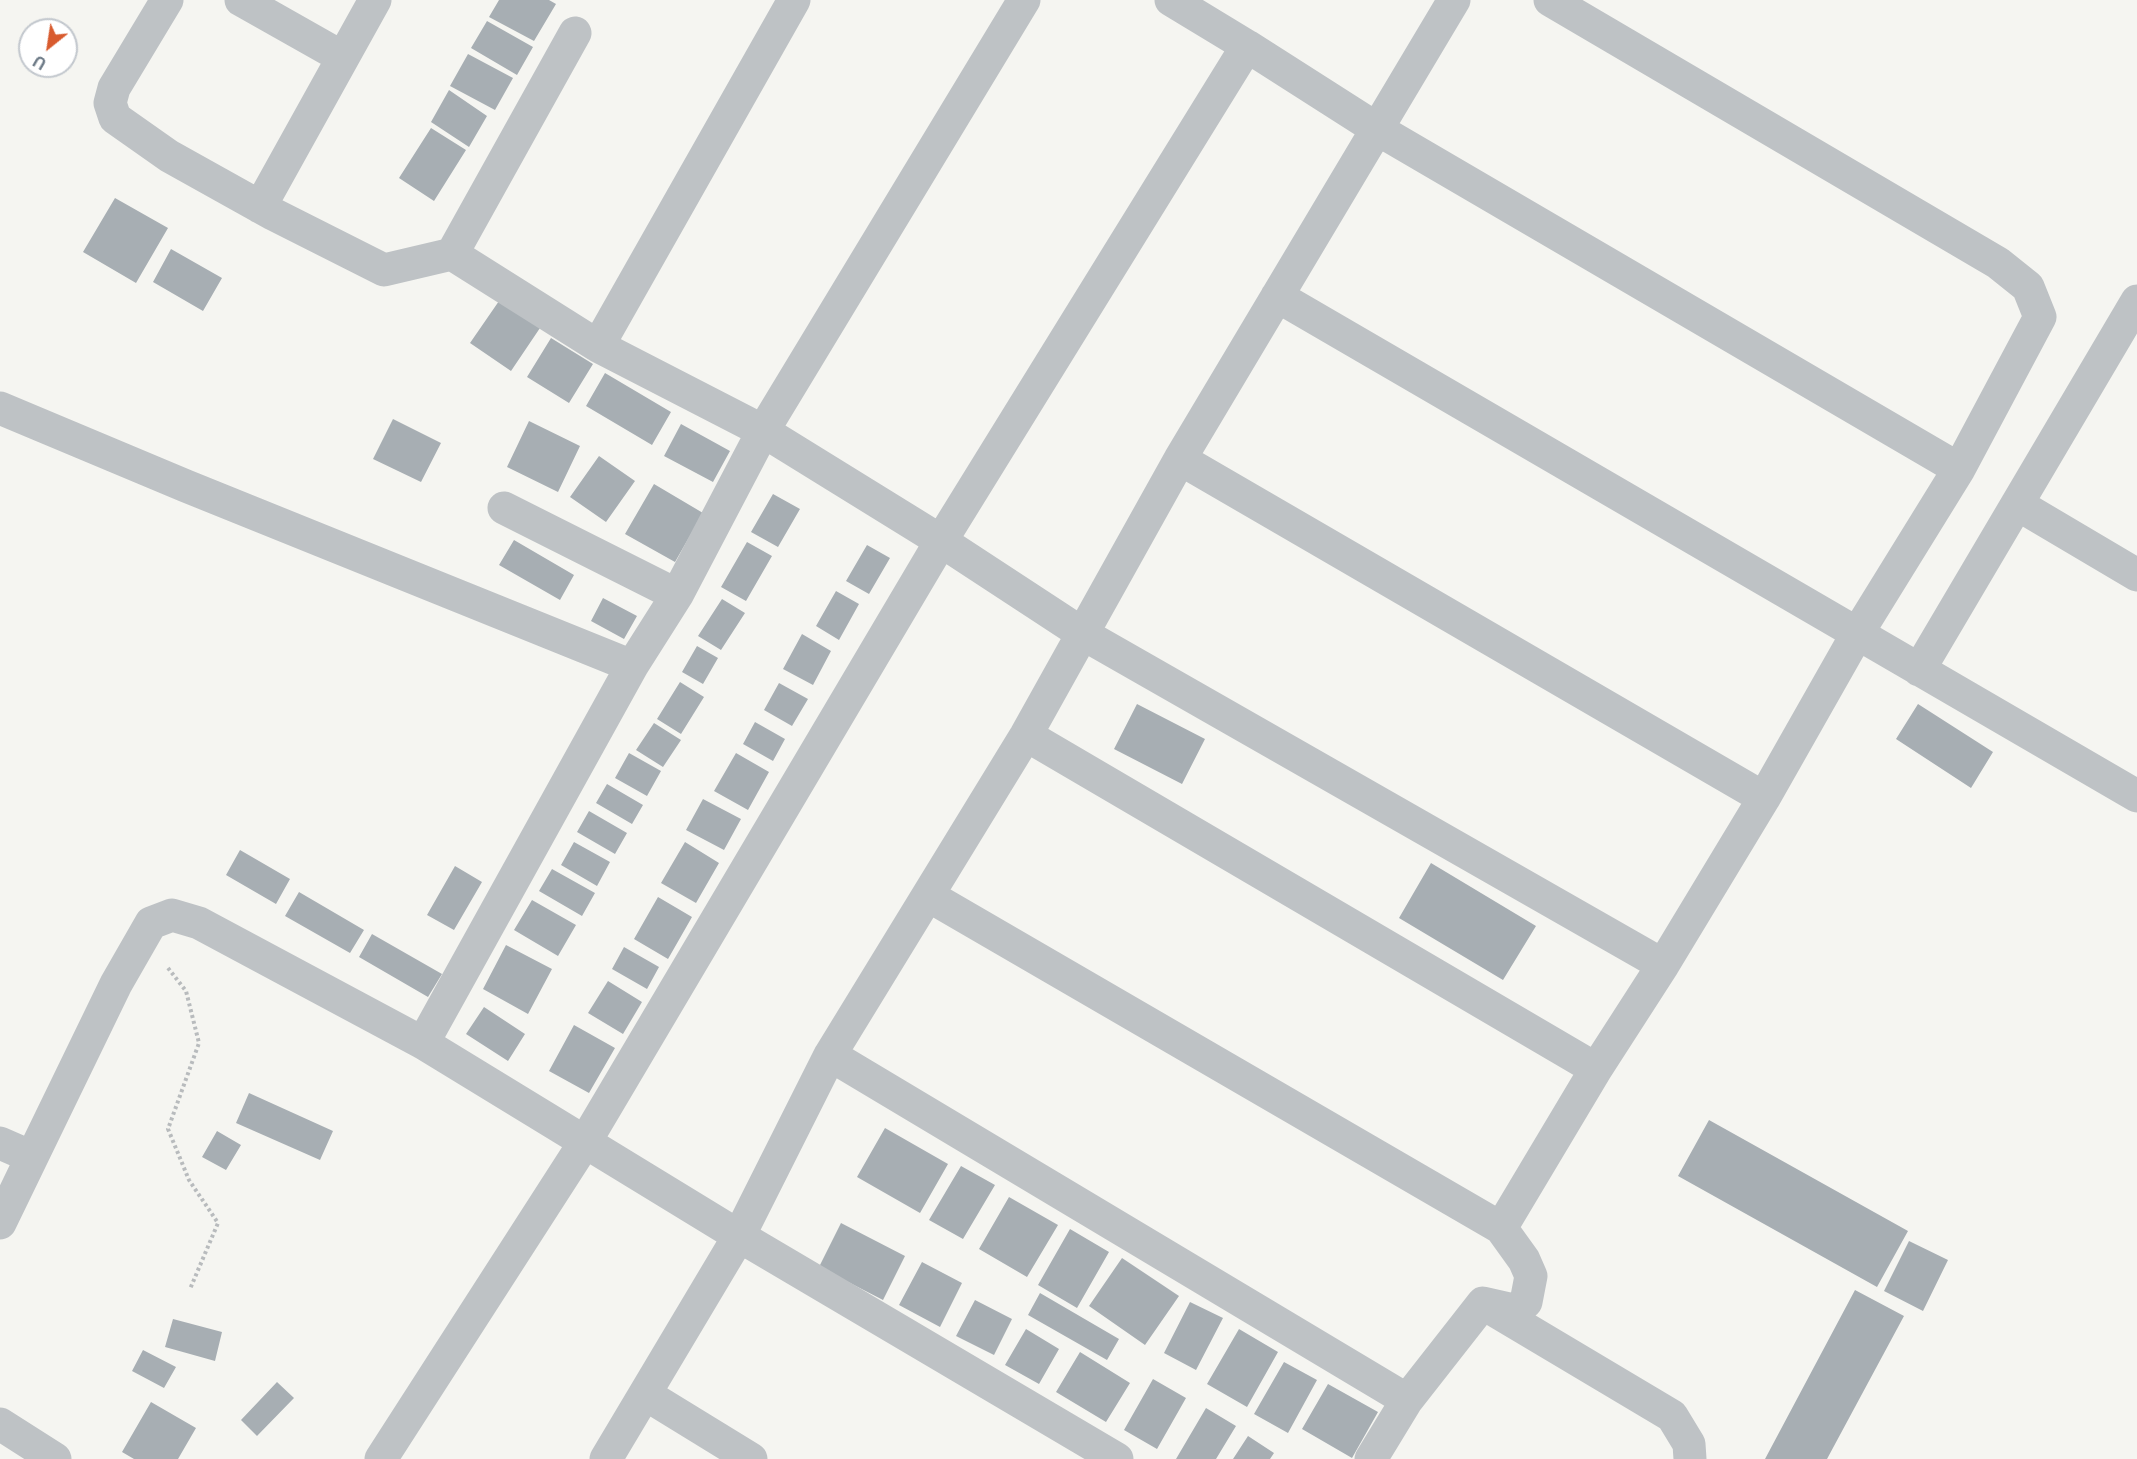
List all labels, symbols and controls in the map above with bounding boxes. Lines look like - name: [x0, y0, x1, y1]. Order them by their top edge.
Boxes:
- north arrow: [18, 18, 78, 78]
- text: U: [30, 52, 49, 73]

